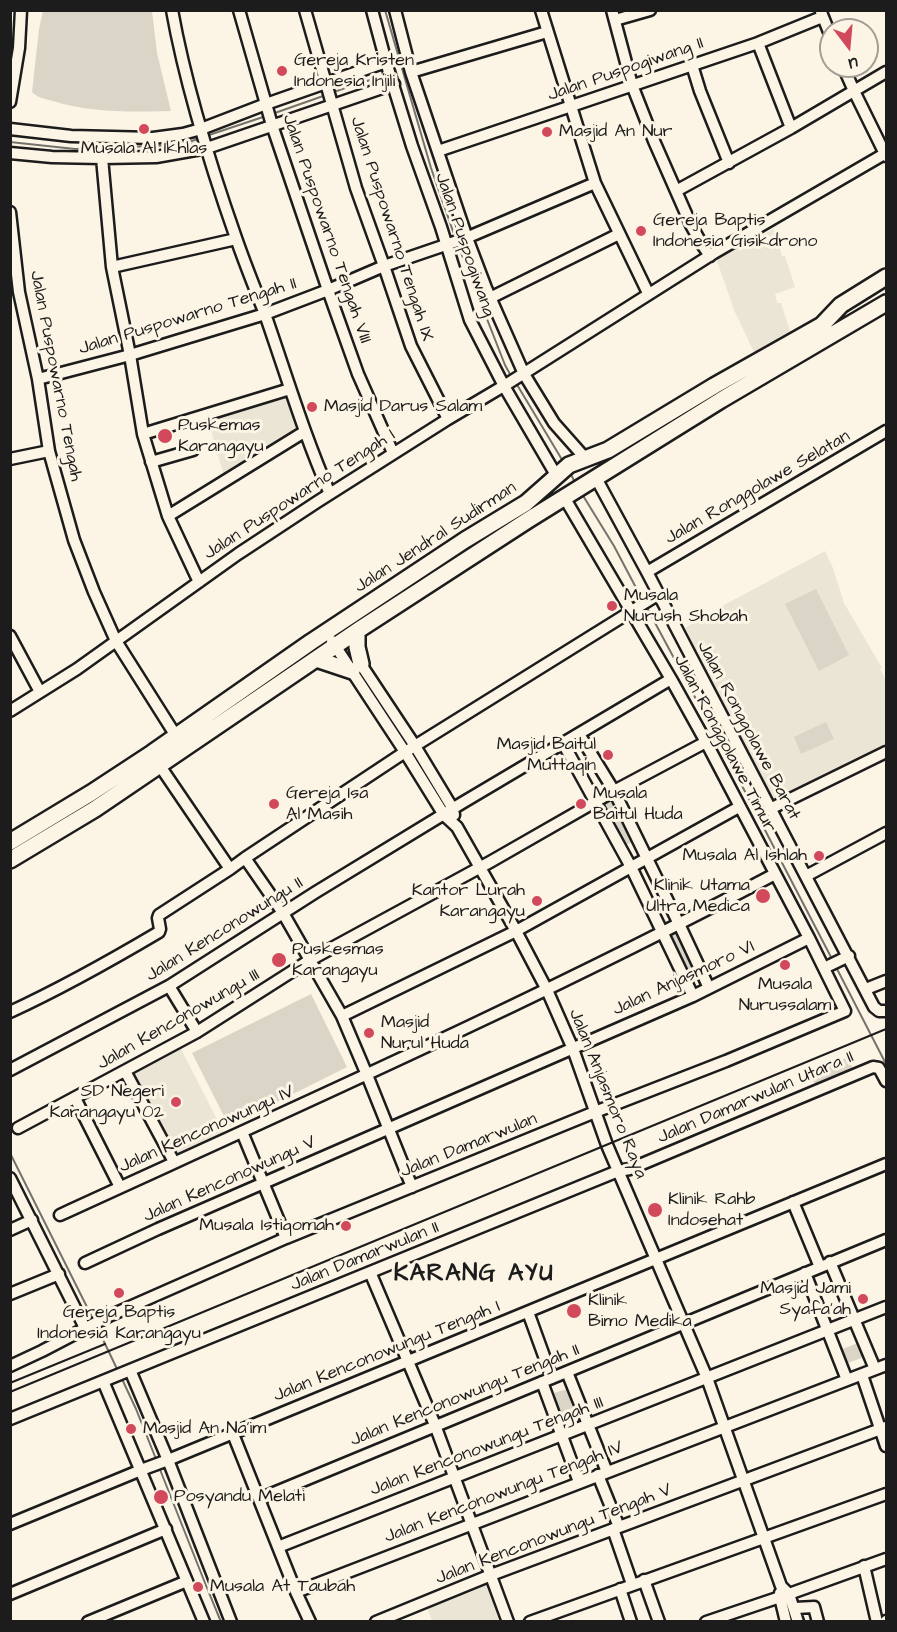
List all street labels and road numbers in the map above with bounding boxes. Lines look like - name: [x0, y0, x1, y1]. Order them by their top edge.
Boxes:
- street label: Jalan Puspogiwang II: [545, 33, 707, 107]
- street label: Jalan Puspowarno Tengah VIII: [277, 112, 375, 346]
- street label: Jalan Puspowarno Tengah IX: [344, 114, 438, 344]
- street label: Jalan Puspogiwang: [429, 170, 499, 320]
- street label: Jalan Puspowarno Tengah: [24, 269, 86, 483]
- street label: Jalan Puspowarno Tengah II: [76, 274, 300, 360]
- street label: Jalan Puspowarno Tengah I: [200, 425, 400, 565]
- street label: Jalan Ronggolawe Selatan: [662, 426, 854, 550]
- street label: Jalan Jendral Sudirman: [351, 478, 521, 598]
- street label: Jalan Ronggolawe Barat: [692, 638, 804, 824]
- street label: Jalan Ronggolawe Timur: [668, 652, 780, 836]
- street label: Jalan Kenconowungu II: [143, 873, 307, 987]
- street label: Jalan Anjasmoro VI: [610, 937, 758, 1021]
- street label: Jalan Kenconowungu III: [94, 965, 264, 1075]
- street label: Jalan Anjasmoro Raya: [563, 1006, 651, 1182]
- street label: Jalan Damarwulan Utara II: [655, 1047, 857, 1149]
- street label: Jalan Kenconowungu IV: [116, 1082, 298, 1178]
- street label: Jalan Damarwulan: [398, 1109, 540, 1183]
- street label: Jalan Kenconowungu V: [140, 1132, 320, 1228]
- street label: Jalan Damarwulan II: [288, 1217, 442, 1297]
- street label: Jalan Kenconowungu Tengah I: [270, 1297, 504, 1407]
- street label: Jalan Kenconowungu Tengah II: [347, 1340, 583, 1452]
- street label: Jalan Kenconowungu Tengah III: [367, 1392, 607, 1502]
- street label: Jalan Kenconowungu Tengah IV: [382, 1437, 626, 1549]
- street label: Jalan Kenconowungu Tengah V: [433, 1480, 675, 1590]

